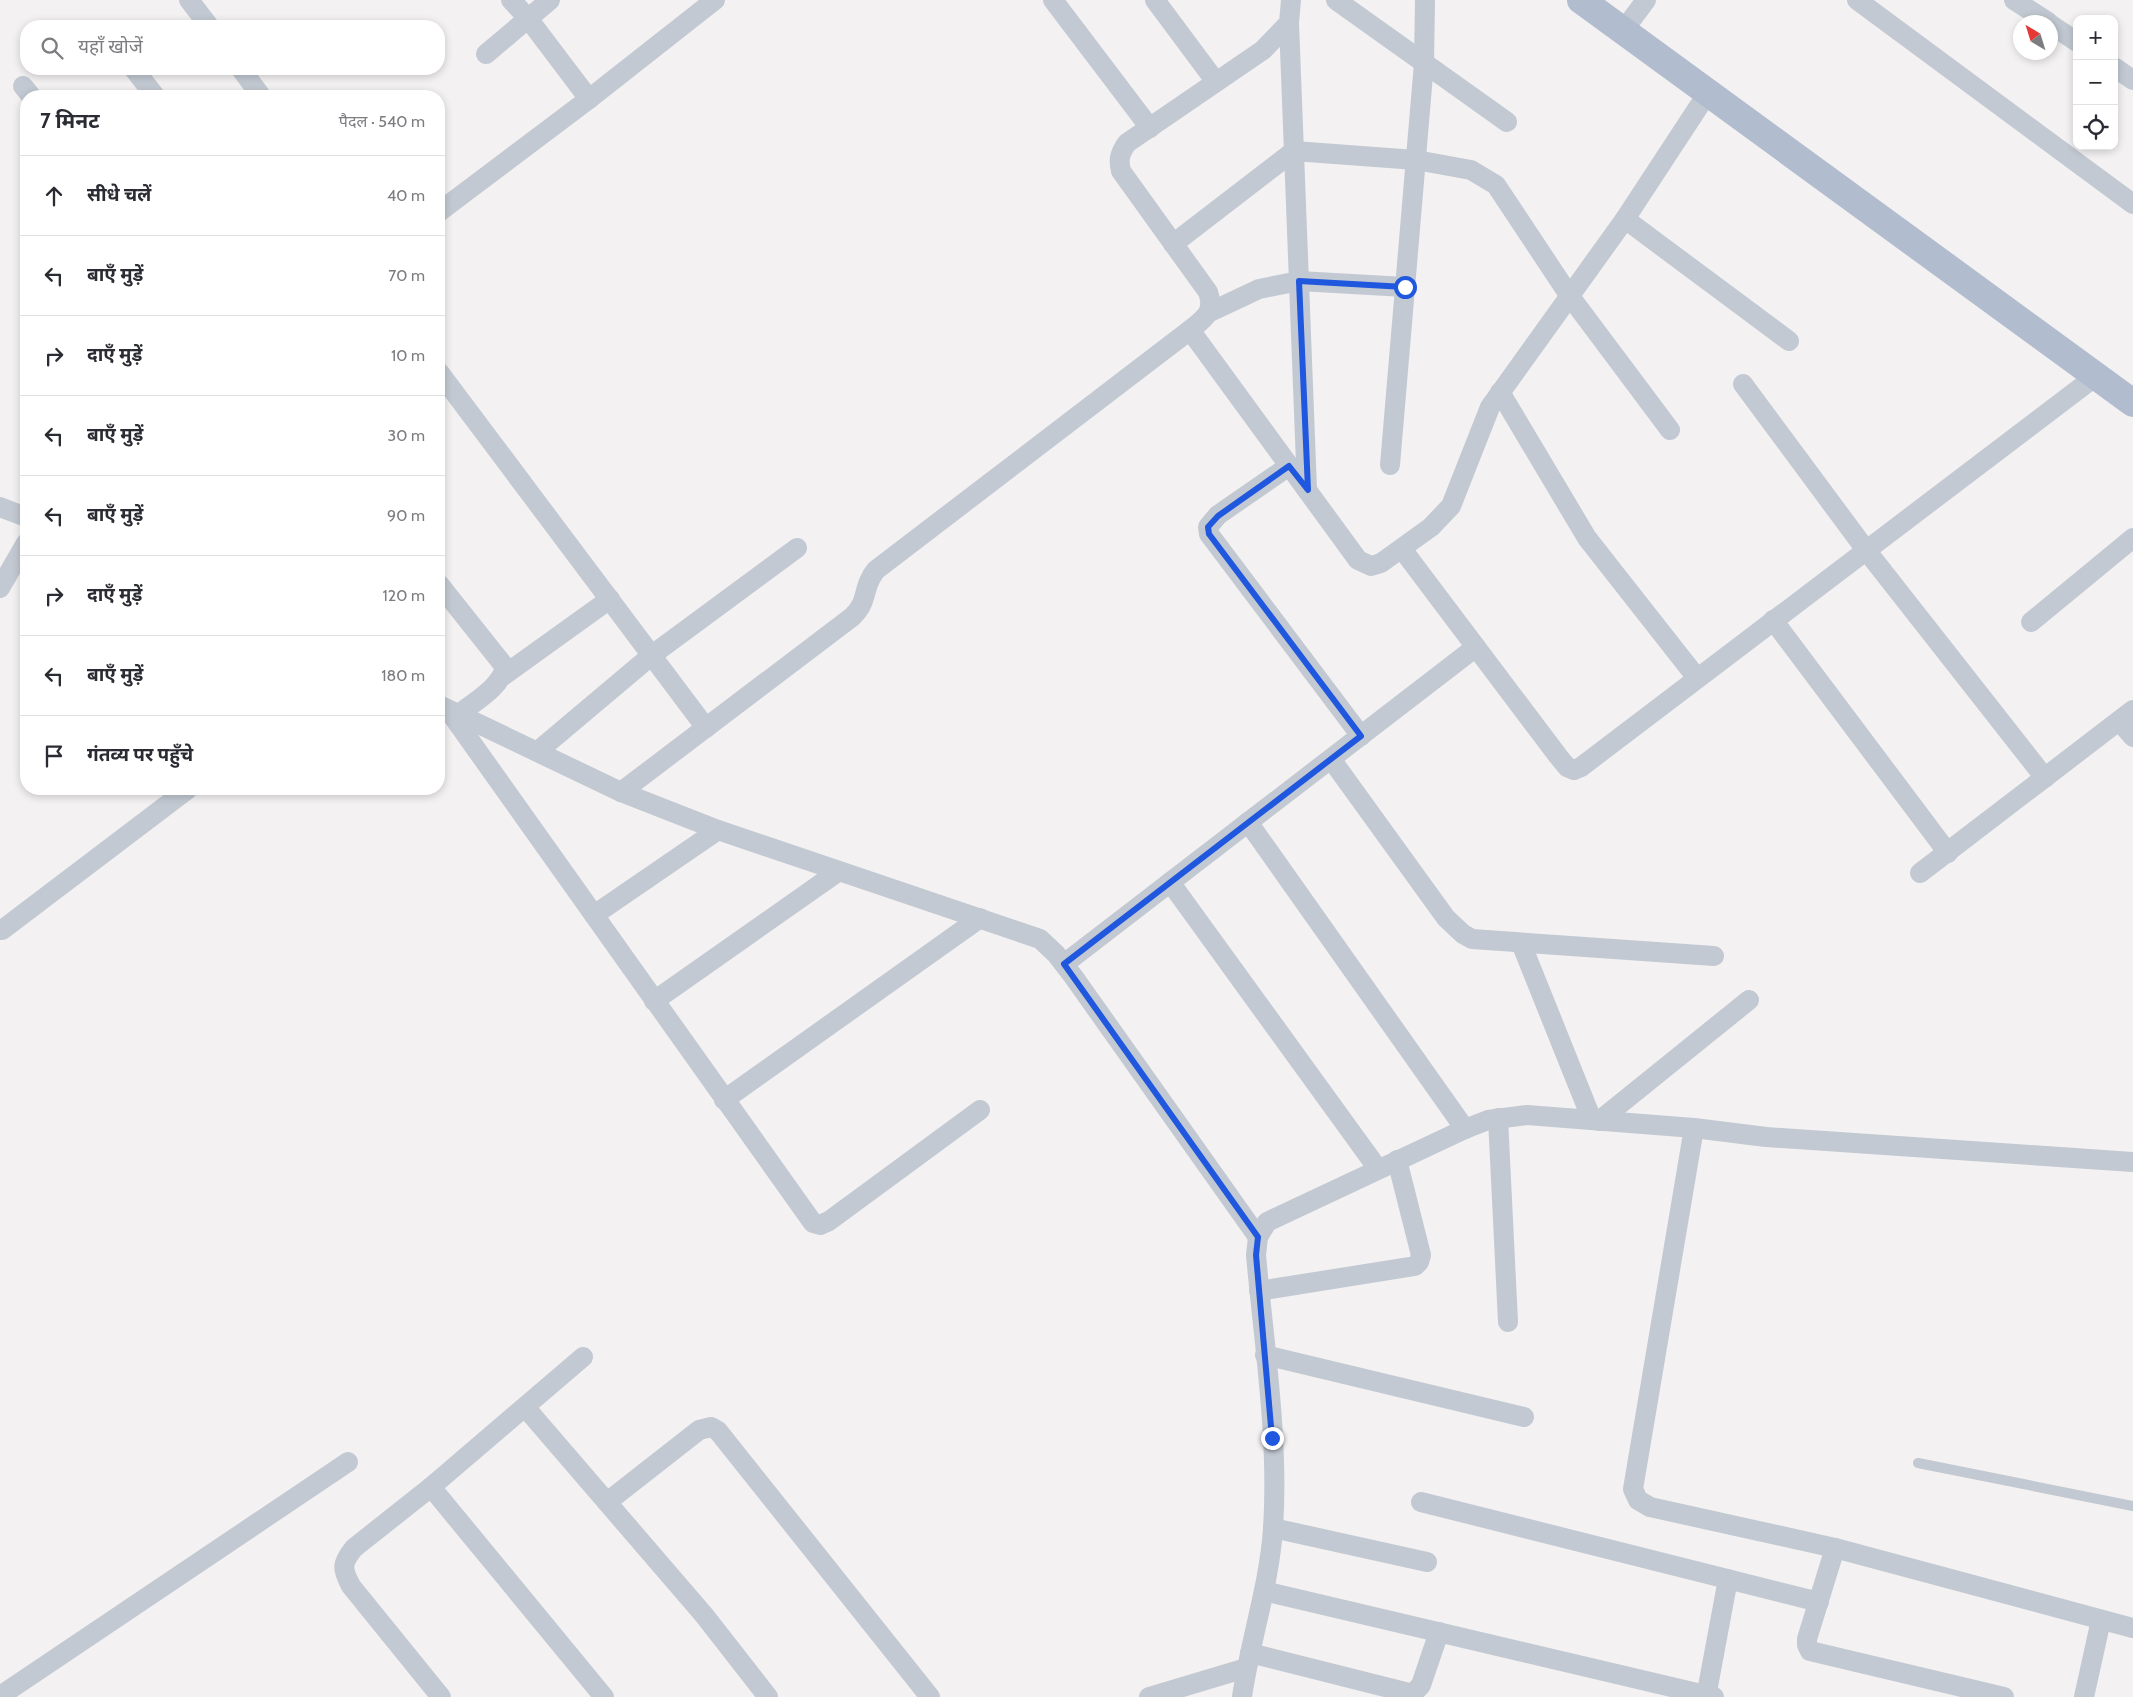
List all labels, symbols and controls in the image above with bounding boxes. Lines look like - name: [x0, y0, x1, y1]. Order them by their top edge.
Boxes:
- north arrow: [2013, 15, 2058, 60]
- map controls: [2073, 15, 2118, 150]
- button: +: [2073, 15, 2118, 60]
- search box: [20, 20, 445, 75]
- icon: search: [38, 34, 66, 62]
- text: यहाँ खोजें: [78, 35, 143, 58]
- button: −: [2073, 60, 2118, 105]
- button: locate: [2073, 105, 2118, 150]
- text: 7 मिनट: [40, 108, 100, 133]
- text: पैदल · 540 m: [339, 112, 425, 131]
- icon: ahead: [40, 182, 68, 210]
- text: सीधे चलें: [87, 183, 151, 206]
- text: 40 m: [387, 186, 425, 205]
- icon: left: [40, 262, 68, 290]
- text: बाएँ मुड़ें: [87, 263, 143, 286]
- text: 70 m: [388, 266, 425, 285]
- route start: [1394, 276, 1417, 299]
- icon: right: [40, 342, 68, 370]
- text: दाएँ मुड़ें: [87, 343, 142, 366]
- text: 10 m: [391, 346, 425, 365]
- icon: left: [40, 422, 68, 450]
- text: बाएँ मुड़ें: [87, 423, 143, 446]
- text: 30 m: [388, 426, 425, 445]
- icon: left: [40, 502, 68, 530]
- text: बाएँ मुड़ें: [87, 503, 143, 526]
- text: 90 m: [387, 506, 425, 525]
- icon: right: [40, 582, 68, 610]
- text: दाएँ मुड़ें: [87, 583, 142, 606]
- text: 120 m: [383, 586, 425, 605]
- icon: left: [40, 662, 68, 690]
- text: बाएँ मुड़ें: [87, 663, 143, 686]
- text: 180 m: [381, 666, 425, 685]
- icon: arrive: [40, 742, 68, 770]
- text: गंतव्य पर पहुँचे: [87, 743, 193, 766]
- route end: [1261, 1427, 1284, 1450]

